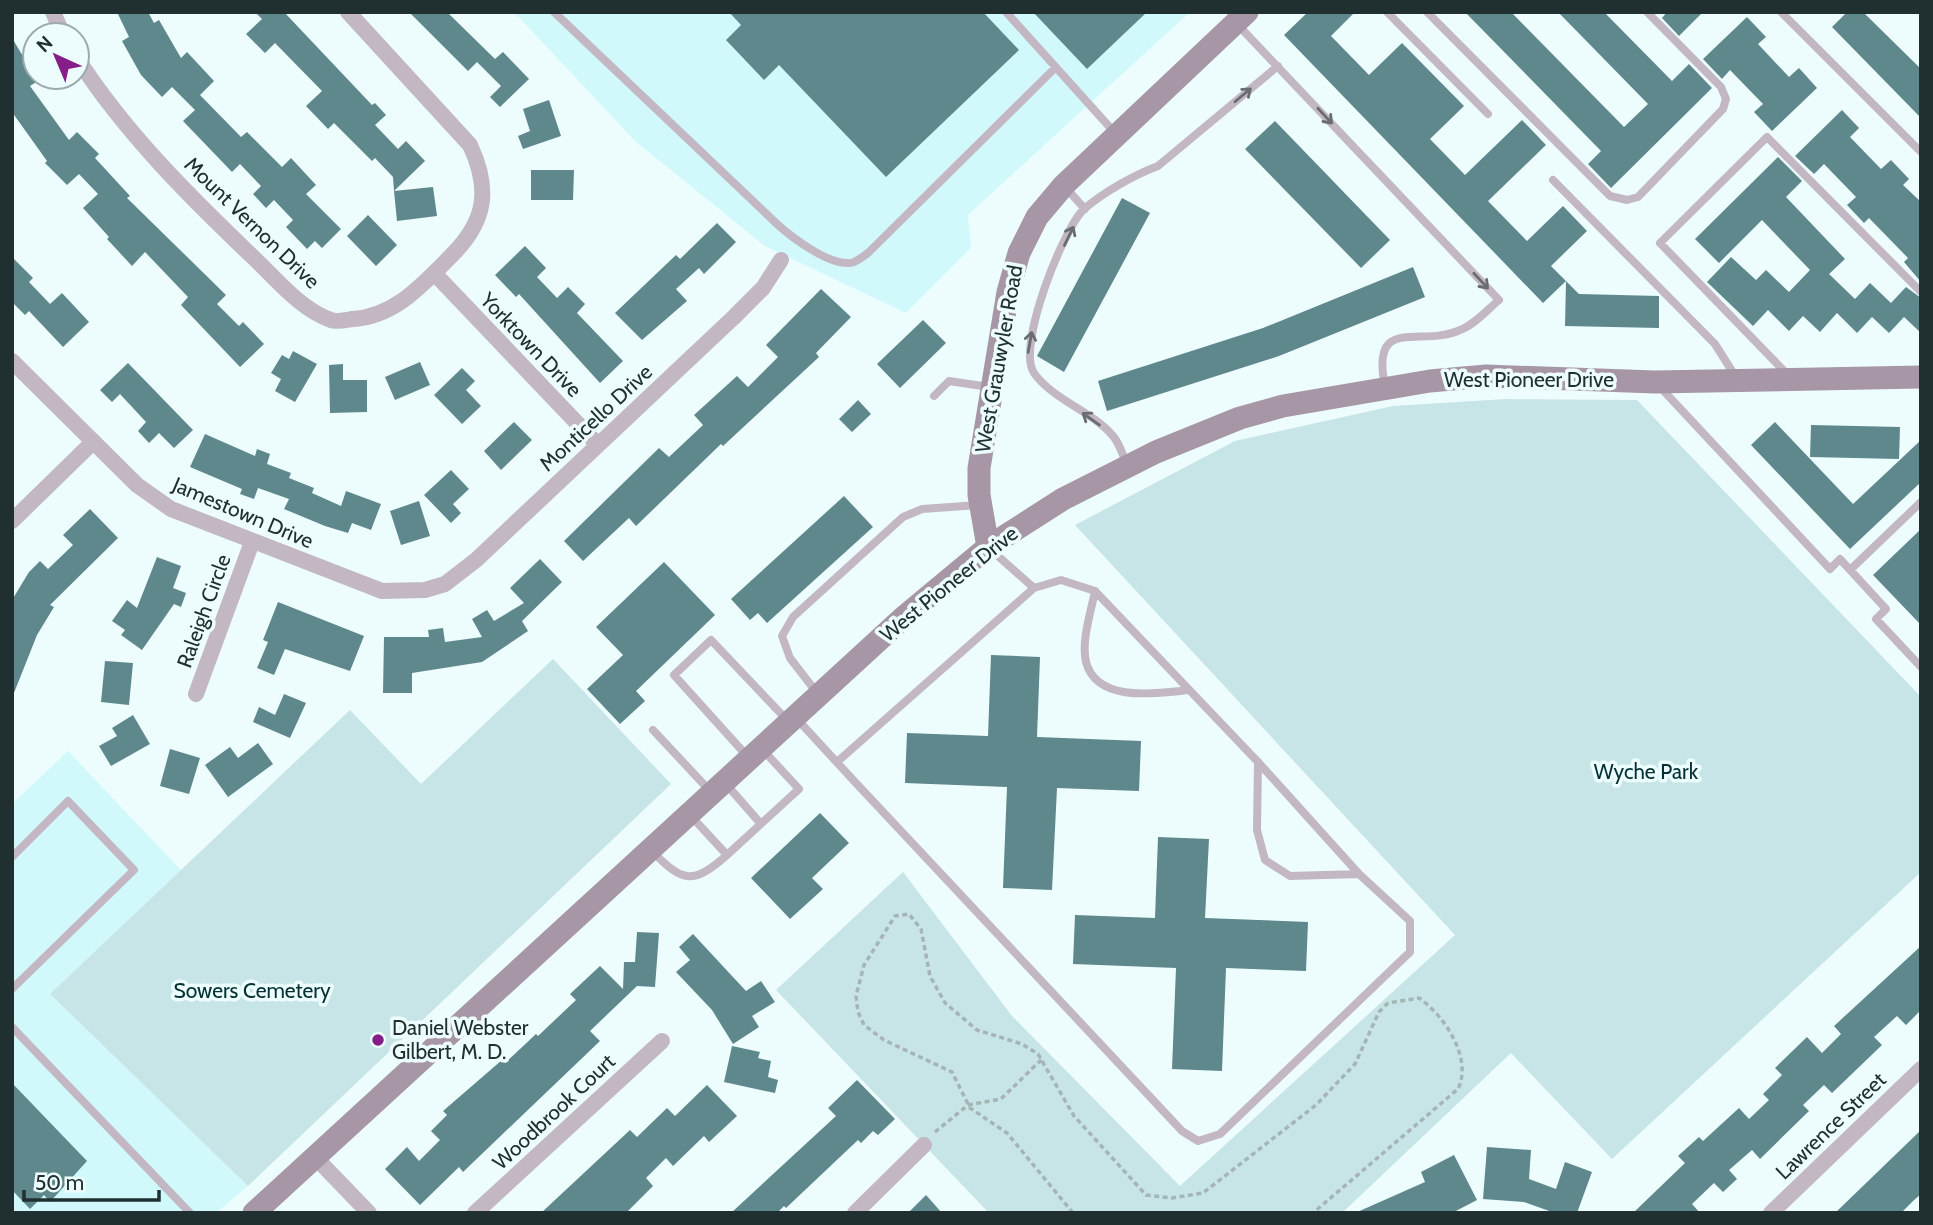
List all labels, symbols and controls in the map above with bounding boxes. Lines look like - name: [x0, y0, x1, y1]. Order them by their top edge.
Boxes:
- north arrow: [21, 21, 91, 91]
- text: N: [32, 31, 57, 57]
- one-way arrow: [1234, 88, 1252, 104]
- one-way arrow: [1316, 107, 1333, 124]
- street label: Mount Vernon Drive: [179, 152, 325, 294]
- one-way arrow: [1063, 226, 1076, 247]
- street label: West Grauwyler Road: [970, 263, 1027, 455]
- one-way arrow: [1472, 273, 1489, 290]
- street label: Yorktown Drive: [475, 287, 587, 402]
- one-way arrow: [1024, 331, 1037, 354]
- street label: Monticello Drive: [534, 359, 657, 476]
- street label: West Pioneer Drive: [1444, 367, 1614, 392]
- one-way arrow: [1082, 412, 1101, 426]
- street label: Jamestown Drive: [168, 471, 317, 554]
- street label: West Pioneer Drive: [875, 520, 1023, 647]
- street label: Raleigh Circle: [171, 551, 236, 671]
- park label: Wyche Park: [1594, 759, 1699, 784]
- park label: Sowers Cemetery: [173, 978, 331, 1003]
- place label: Daniel Webster Gilbert, M. D.: [392, 1015, 529, 1064]
- marker: Daniel Webster Gilbert, M. D.: [370, 1032, 386, 1048]
- street label: Woodbrook Court: [487, 1049, 620, 1175]
- street label: Lawrence Street: [1770, 1067, 1891, 1184]
- scale bar: [24, 1158, 159, 1202]
- text: 50 m: [35, 1170, 84, 1195]

